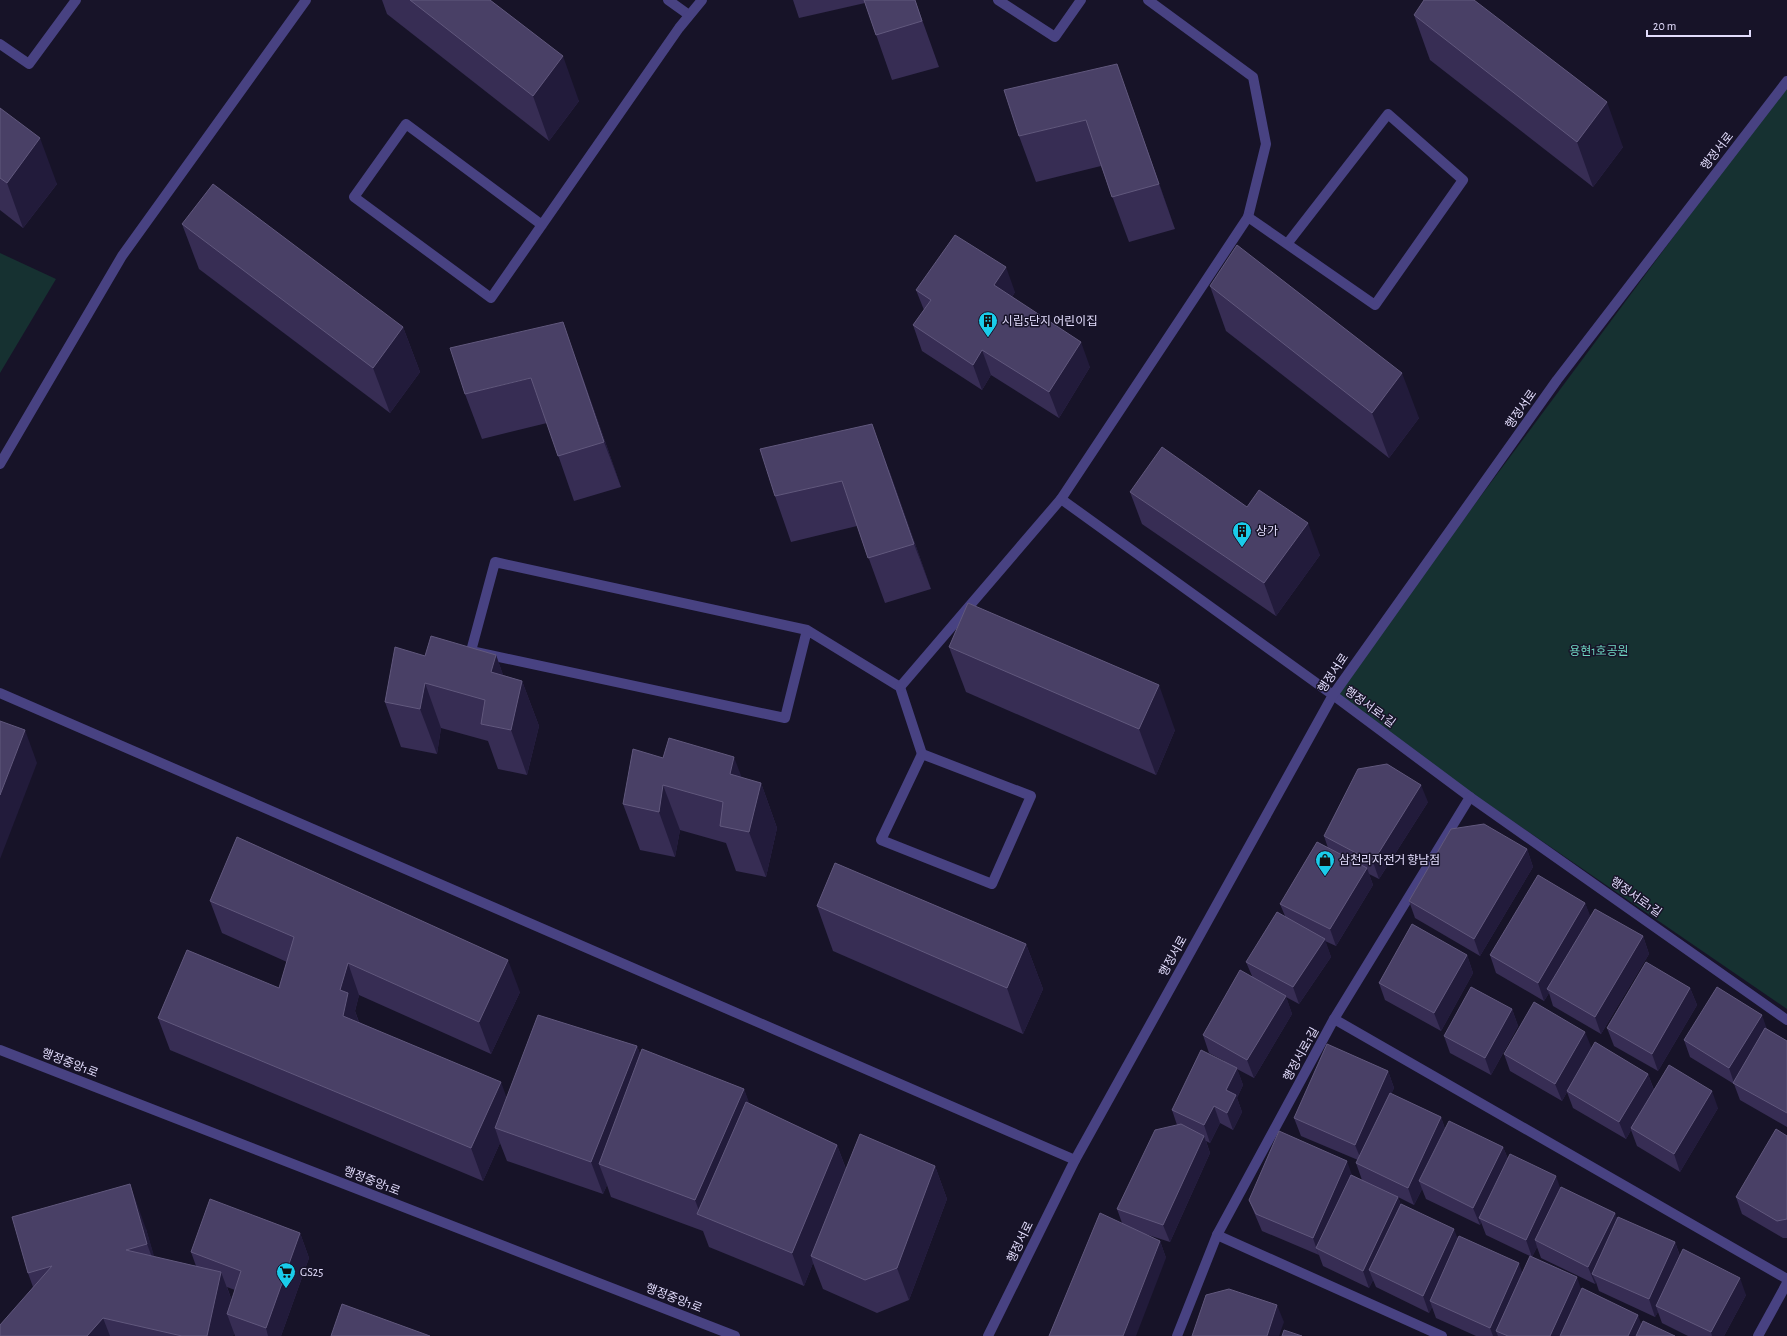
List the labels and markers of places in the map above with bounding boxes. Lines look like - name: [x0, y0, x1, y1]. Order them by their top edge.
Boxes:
- building icon: 시립5단지 어린이집: [977, 310, 999, 338]
- place label: 시립5단지 어린이집: [1002, 315, 1097, 327]
- building icon: 상가: [1231, 520, 1253, 548]
- place label: 상가: [1256, 525, 1278, 537]
- shop icon: 삼천리자전거 향남점: [1314, 849, 1336, 877]
- place label: 삼천리자전거 향남점: [1339, 853, 1440, 866]
- supermarket icon: GS25: [275, 1261, 297, 1289]
- place label: GS25: [300, 1266, 323, 1278]

